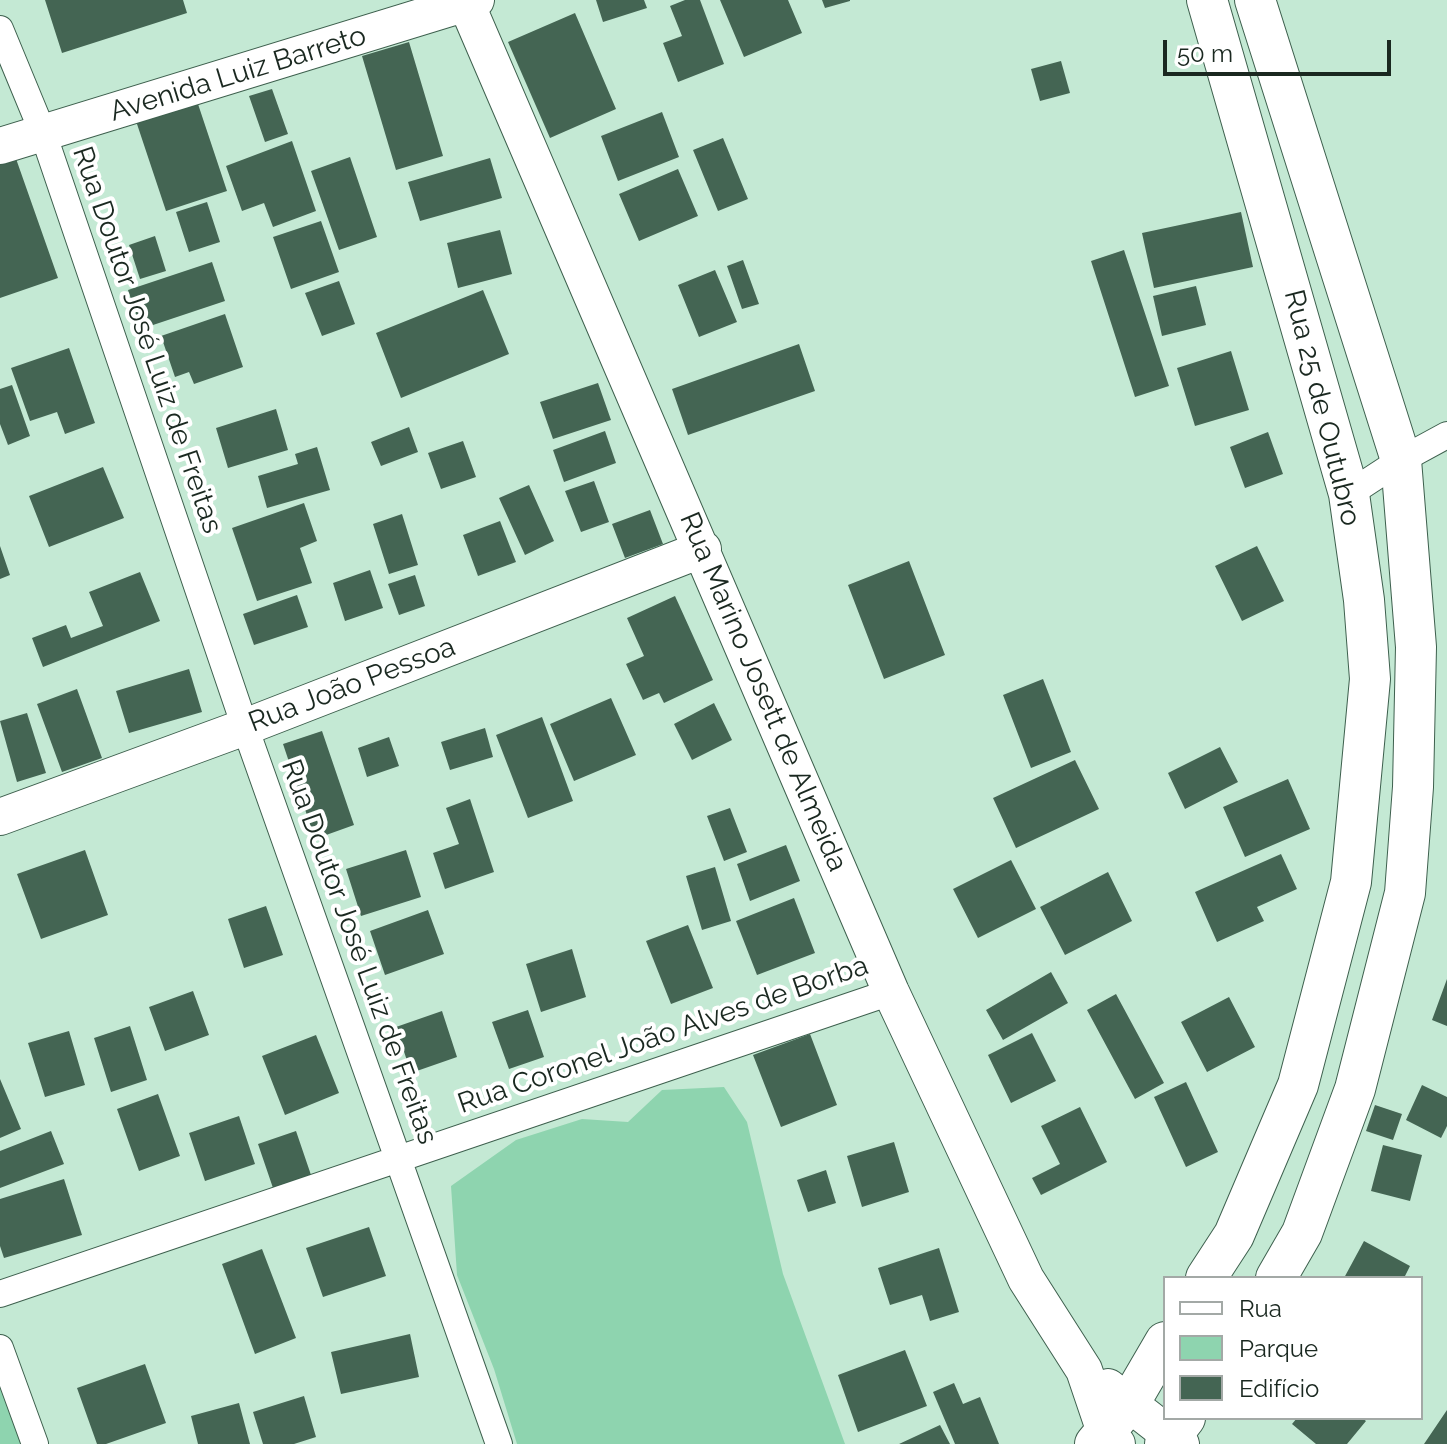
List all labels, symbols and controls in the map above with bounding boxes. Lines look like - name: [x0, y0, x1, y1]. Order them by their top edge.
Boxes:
- street label: Avenida Luiz Barreto: [106, 19, 370, 129]
- scale bar: [1167, 24, 1395, 74]
- text: 50 m: [1177, 39, 1233, 68]
- street label: Rua Doutor José Luiz de Freitas: [65, 142, 229, 538]
- street label: Rua 25 de Outubro: [1276, 286, 1368, 530]
- street label: Rua Marino Josett de Almeida: [672, 507, 854, 877]
- street label: Rua João Pessoa: [244, 630, 460, 740]
- street label: Rua Doutor José Luiz de Freitas: [274, 755, 444, 1149]
- street label: Rua Coronel João Alves de Borba: [453, 949, 873, 1121]
- legend: [1163, 1276, 1423, 1420]
- text: Rua: [1239, 1294, 1282, 1323]
- text: Parque: [1239, 1334, 1318, 1363]
- text: Edifício: [1239, 1374, 1319, 1403]

